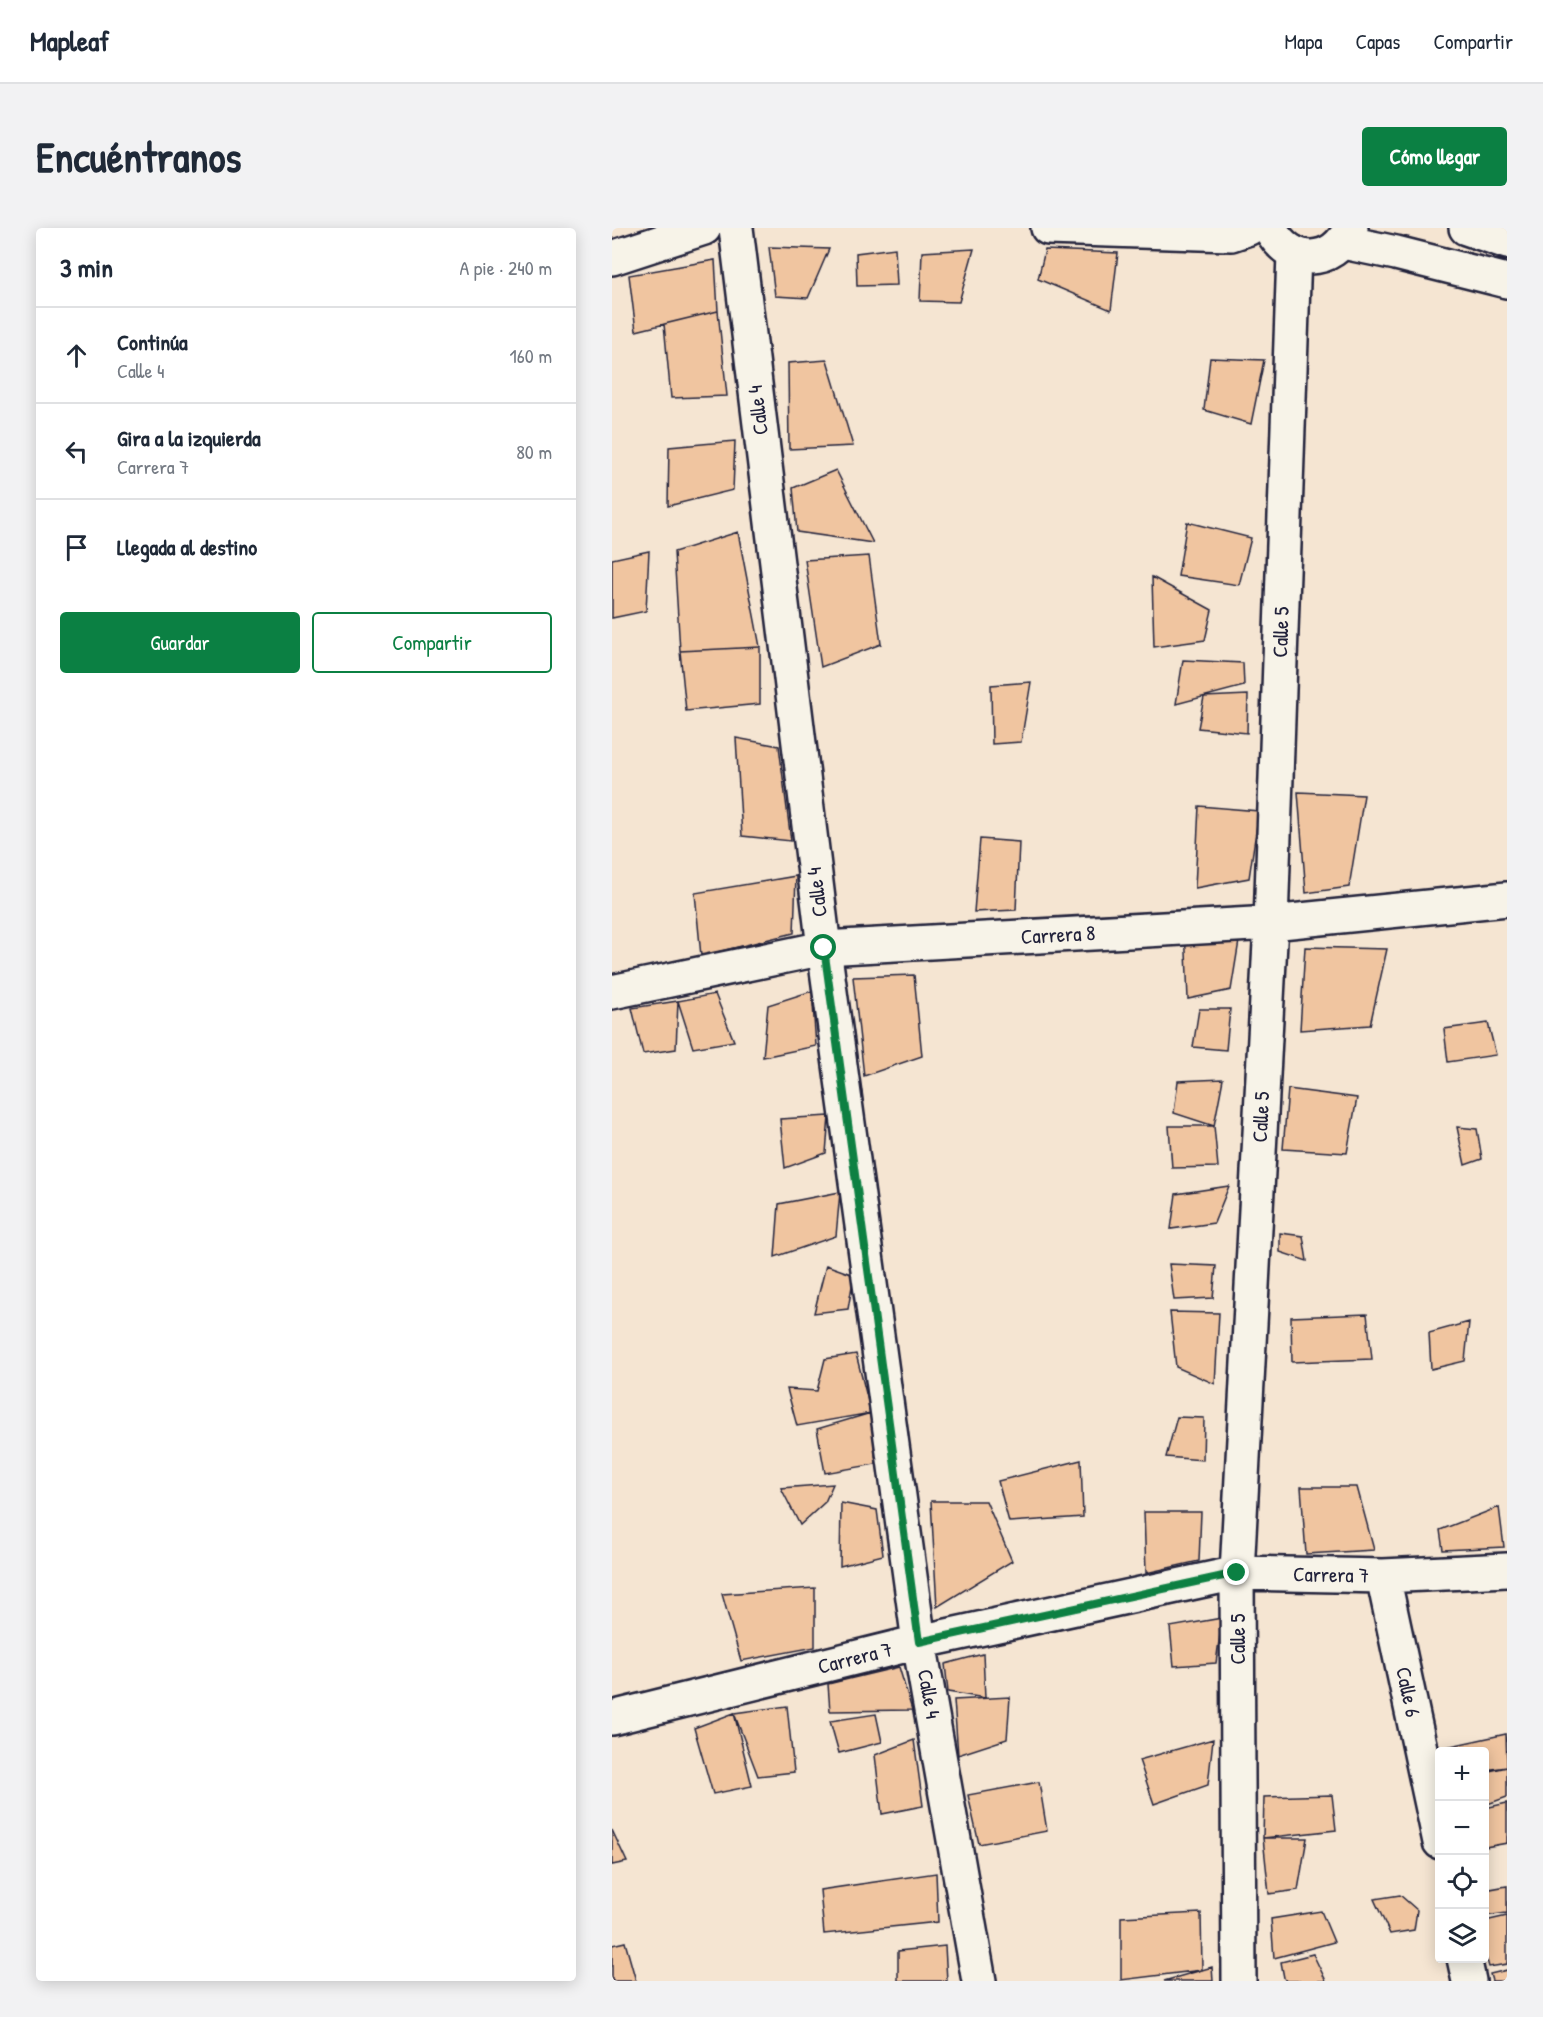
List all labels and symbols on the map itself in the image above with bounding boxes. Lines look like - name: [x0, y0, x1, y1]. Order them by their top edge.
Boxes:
- street label: Calle 4: [740, 383, 775, 437]
- street label: Calle 5: [1265, 606, 1296, 658]
- street label: Calle 4: [799, 865, 834, 919]
- street label: Carrera 8: [1020, 918, 1096, 951]
- route start: [810, 934, 836, 960]
- street label: Calle 5: [1245, 1091, 1276, 1143]
- route end: [1223, 1559, 1249, 1585]
- street label: Carrera 7: [1293, 1559, 1369, 1590]
- street label: Calle 5: [1223, 1613, 1252, 1664]
- street label: Carrera 7: [815, 1634, 895, 1681]
- street label: Calle 6: [1389, 1664, 1428, 1720]
- street label: Calle 4: [911, 1667, 948, 1721]

